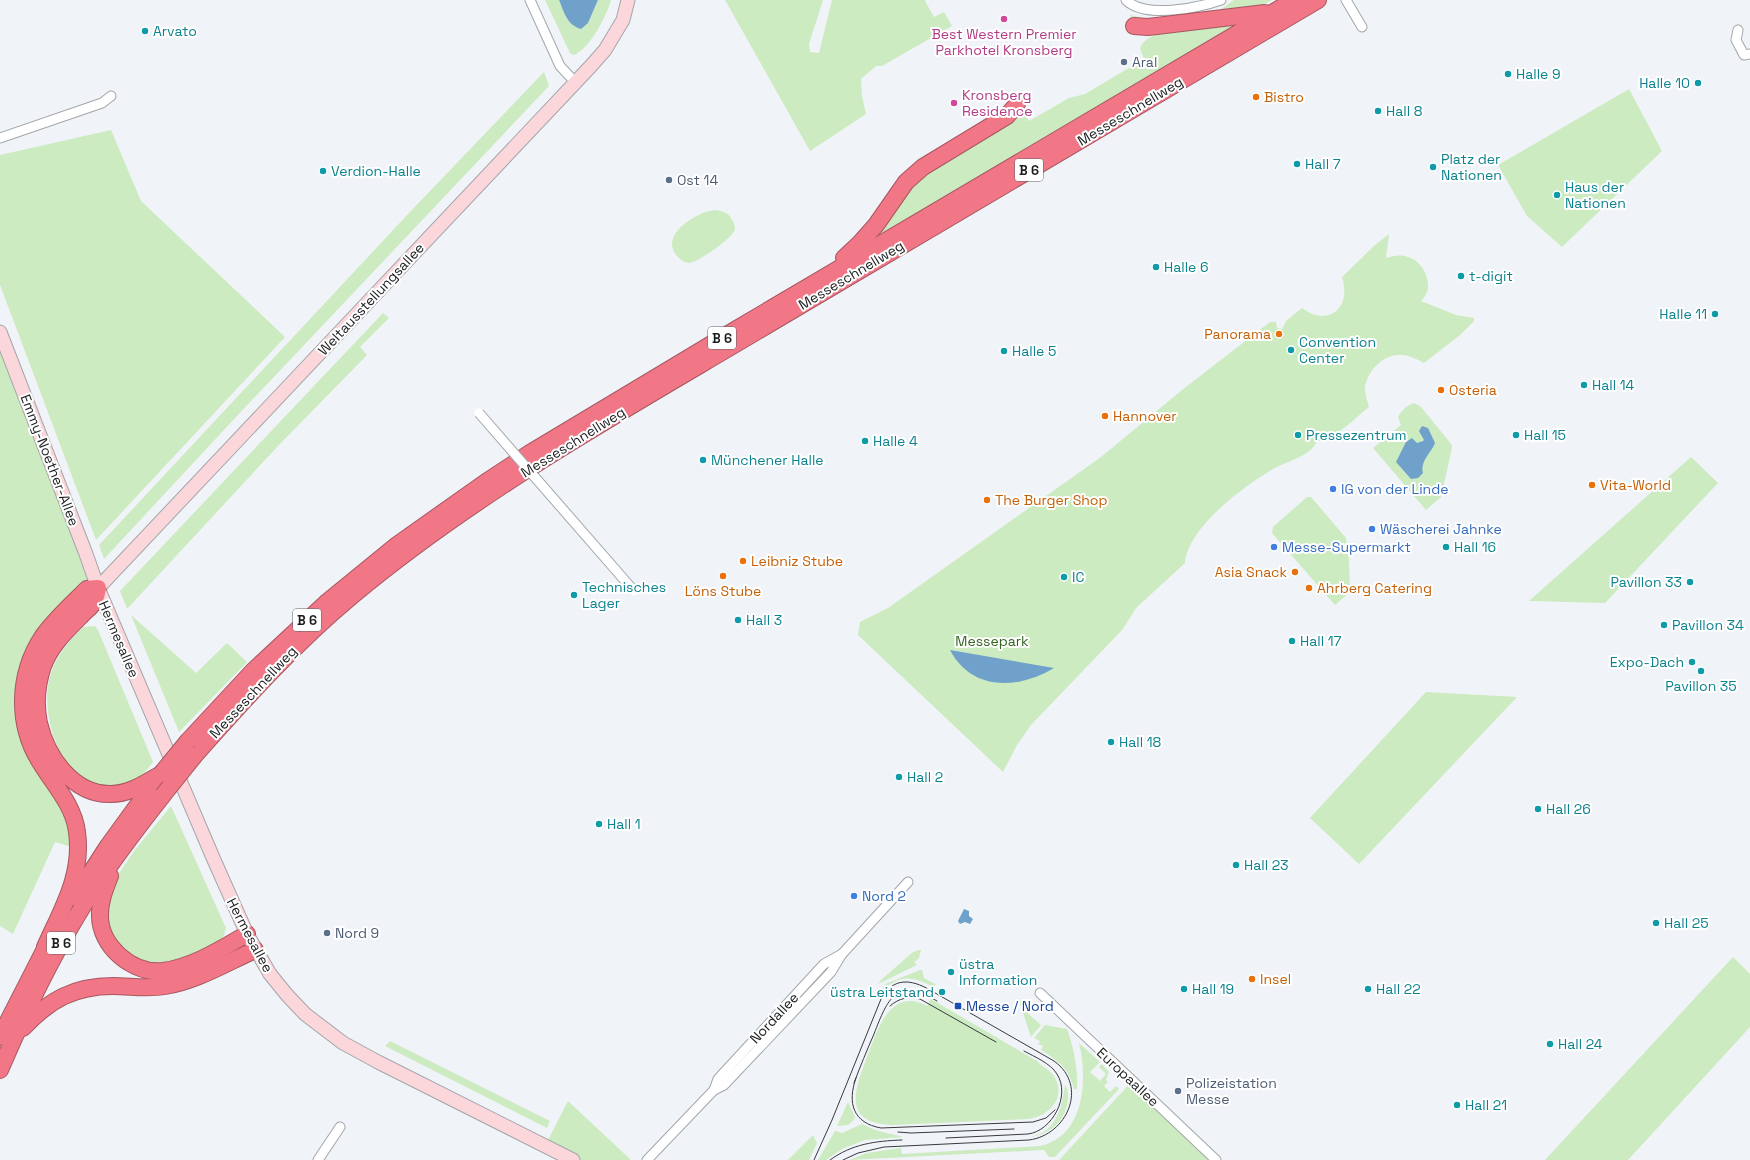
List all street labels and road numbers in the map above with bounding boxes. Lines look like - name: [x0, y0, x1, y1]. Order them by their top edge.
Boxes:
- street label: Messeschnellweg: [1074, 72, 1186, 150]
- road number: B 6: [1015, 159, 1043, 181]
- street label: Messeschnellweg: [795, 236, 907, 314]
- street label: Weltausstellungsallee: [314, 239, 428, 359]
- road number: B 6: [708, 327, 736, 349]
- street label: Emmy-Noether-Allee: [17, 392, 83, 528]
- street label: Messeschnellweg: [517, 403, 629, 481]
- street label: Hermesallee: [95, 598, 143, 680]
- road number: B 6: [293, 609, 321, 631]
- street label: Messeschnellweg: [206, 642, 300, 742]
- street label: Hermesallee: [223, 895, 277, 975]
- road number: B 6: [47, 932, 75, 954]
- street label: Nordallee: [746, 989, 802, 1047]
- street label: Europaallee: [1093, 1044, 1163, 1110]

